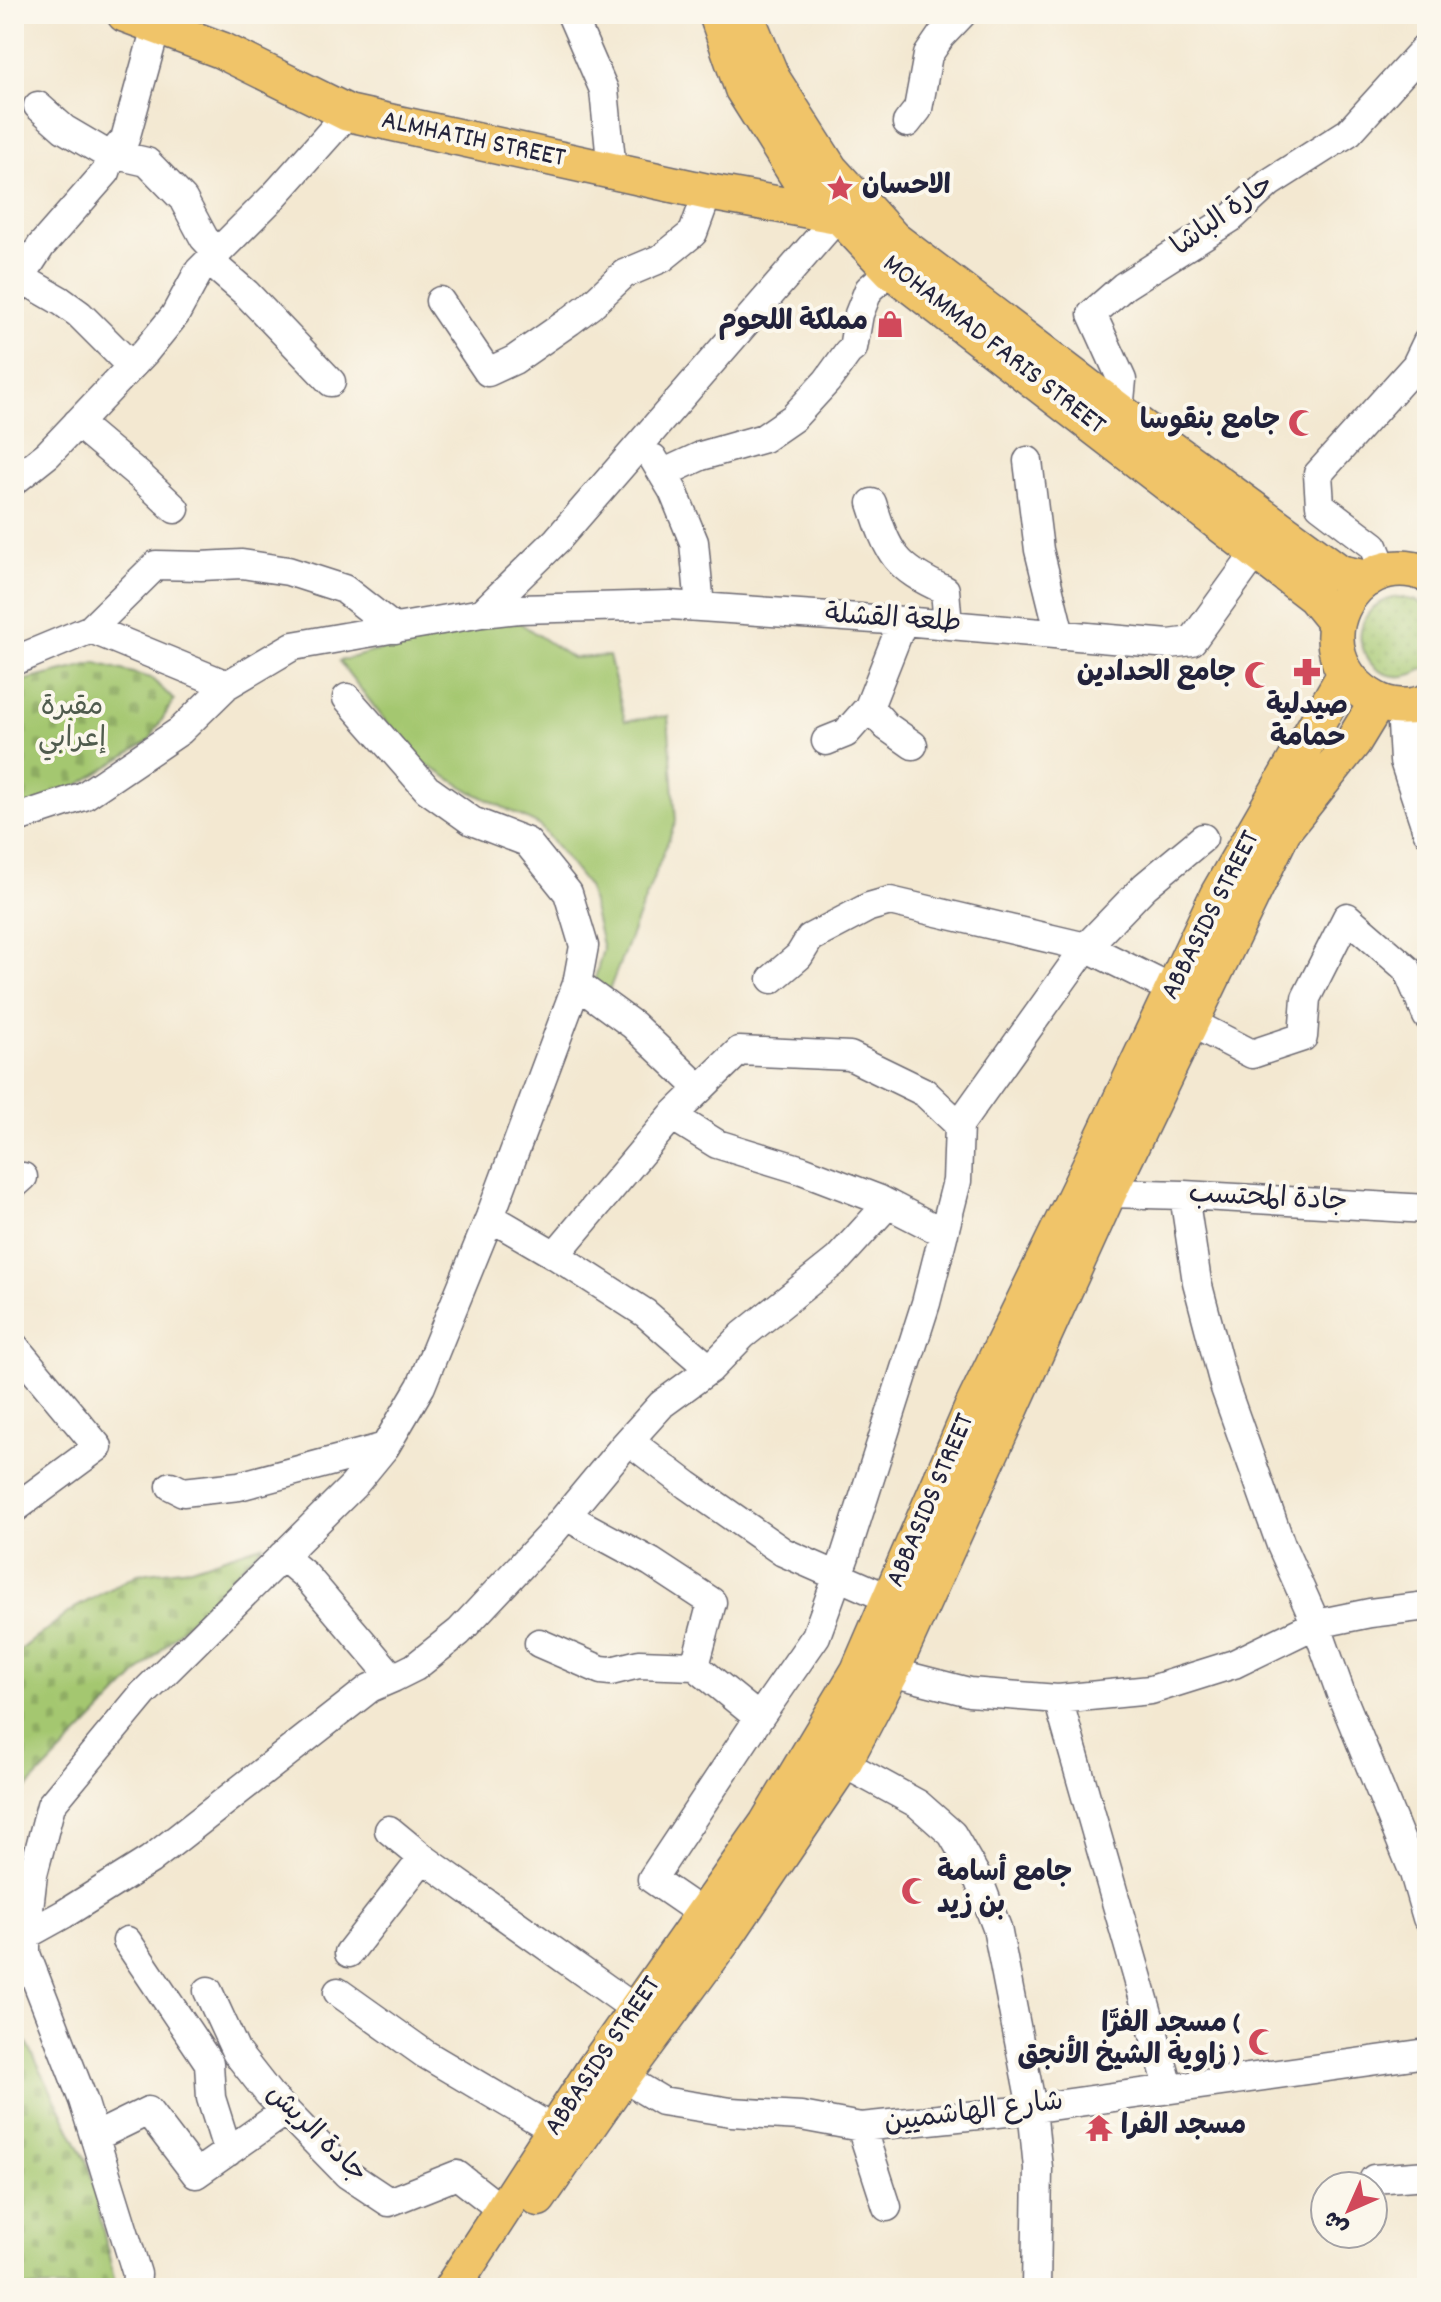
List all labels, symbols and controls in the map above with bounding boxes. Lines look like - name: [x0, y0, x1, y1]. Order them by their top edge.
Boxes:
- street label: ALMHATIH STREET: [377, 102, 569, 180]
- street label: حارة الباشا: [1164, 166, 1284, 268]
- place label: الاحسان: [862, 168, 951, 208]
- place icon: الاحسان: [825, 173, 855, 203]
- street label: MOHAMMAD FARIS STREET: [873, 246, 1113, 446]
- place label: مملكة اللحوم: [718, 304, 868, 344]
- shop icon: مملكة اللحوم: [875, 309, 905, 339]
- place label: جامع بنقوسا: [1140, 403, 1280, 443]
- mosque icon: جامع بنقوسا: [1287, 408, 1317, 438]
- street label: طلعة القشلة: [823, 596, 963, 646]
- place label: جامع الحدادين: [1077, 655, 1236, 695]
- pharmacy icon: صيدلية حمامة: [1292, 657, 1322, 687]
- mosque icon: جامع الحدادين: [1243, 660, 1273, 690]
- place label: صيدلية حمامة: [1266, 688, 1348, 760]
- park label: مقبرة إعرابي: [38, 689, 106, 761]
- street label: ABBASIDS STREET: [1152, 824, 1272, 1008]
- street label: جادة المحتسب: [1187, 1176, 1349, 1224]
- street label: ABBASIDS STREET: [877, 1408, 987, 1594]
- place label: جامع أسامة بن زيد: [937, 1853, 1072, 1927]
- mosque icon: جامع أسامة بن زيد: [900, 1876, 930, 1906]
- street label: ABBASIDS STREET: [536, 1969, 672, 2145]
- place label: مسجد الفرَّا ( زاوية الشيخ الأنجق ): [1017, 2006, 1240, 2078]
- mosque icon: مسجد الفرَّا ( زاوية الشيخ الأنجق ): [1247, 2027, 1277, 2057]
- street label: جادة الريش: [255, 2076, 375, 2194]
- street label: شارع الهاشميين: [882, 2083, 1066, 2145]
- place label: مسجد الفرا: [1121, 2108, 1246, 2148]
- temple icon: مسجد الفرا: [1084, 2113, 1114, 2143]
- north arrow: [1309, 2170, 1389, 2250]
- text: ش: [1318, 2202, 1357, 2241]

